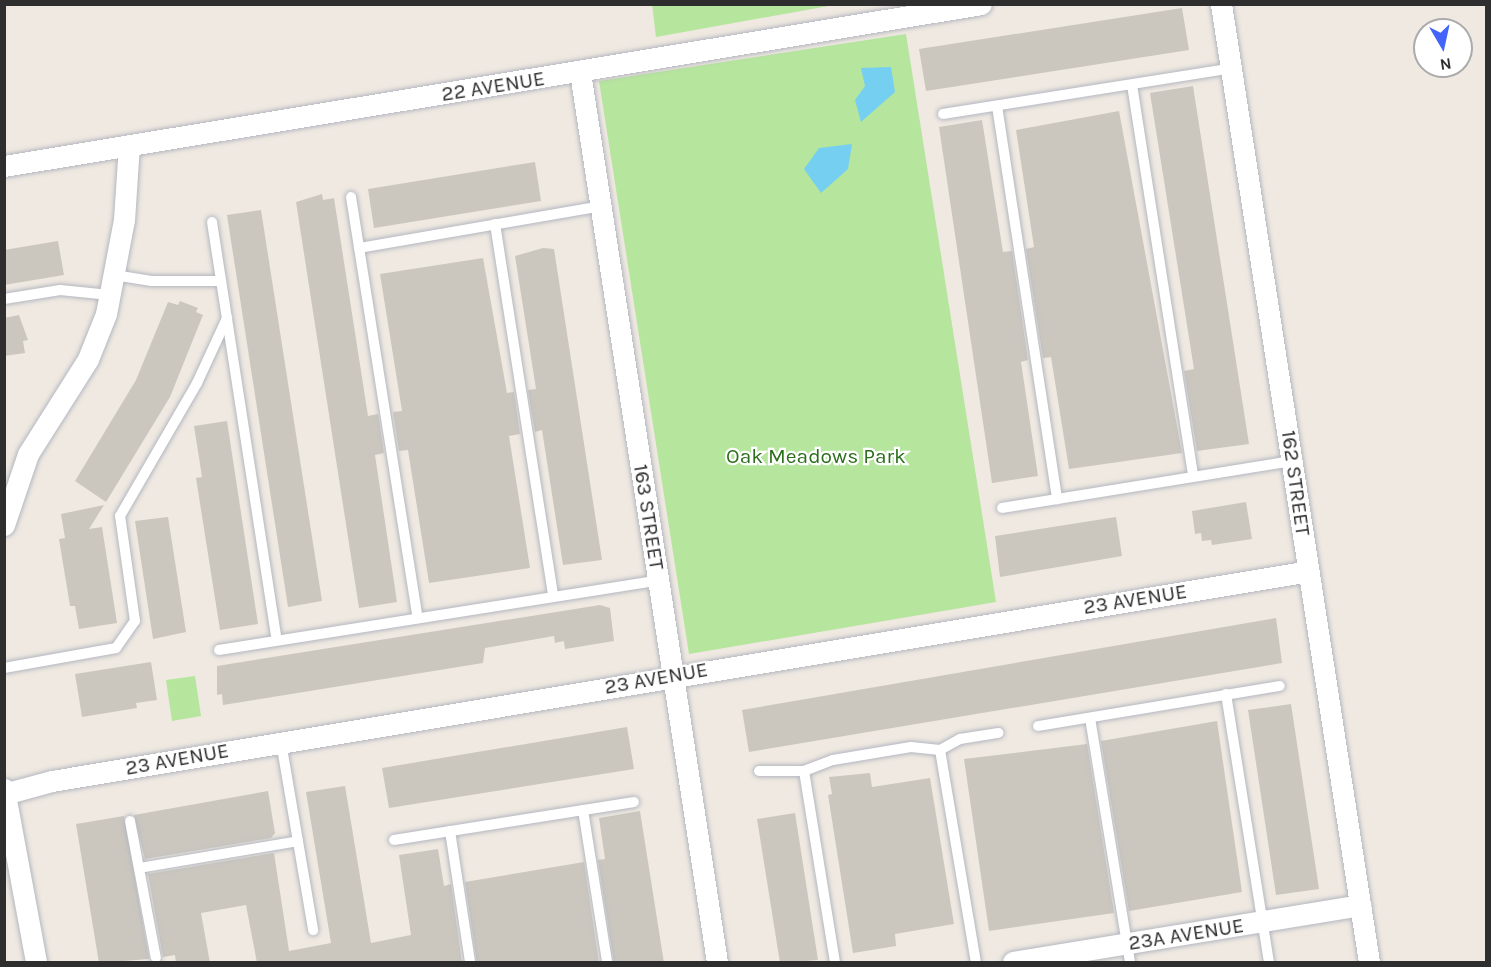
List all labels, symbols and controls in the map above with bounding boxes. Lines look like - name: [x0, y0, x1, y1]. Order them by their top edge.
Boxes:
- north arrow: [1413, 18, 1473, 78]
- text: N: [1438, 54, 1453, 75]
- street label: 22 AVENUE: [440, 65, 546, 107]
- street label: 162 STREET: [1276, 429, 1316, 537]
- park label: Oak Meadows Park: [726, 443, 906, 469]
- street label: 163 STREET: [628, 462, 670, 572]
- street label: 23 AVENUE: [1081, 578, 1189, 620]
- street label: 23 AVENUE: [602, 657, 710, 699]
- street label: 23 AVENUE: [123, 738, 231, 780]
- street label: 23A AVENUE: [1126, 912, 1246, 956]

